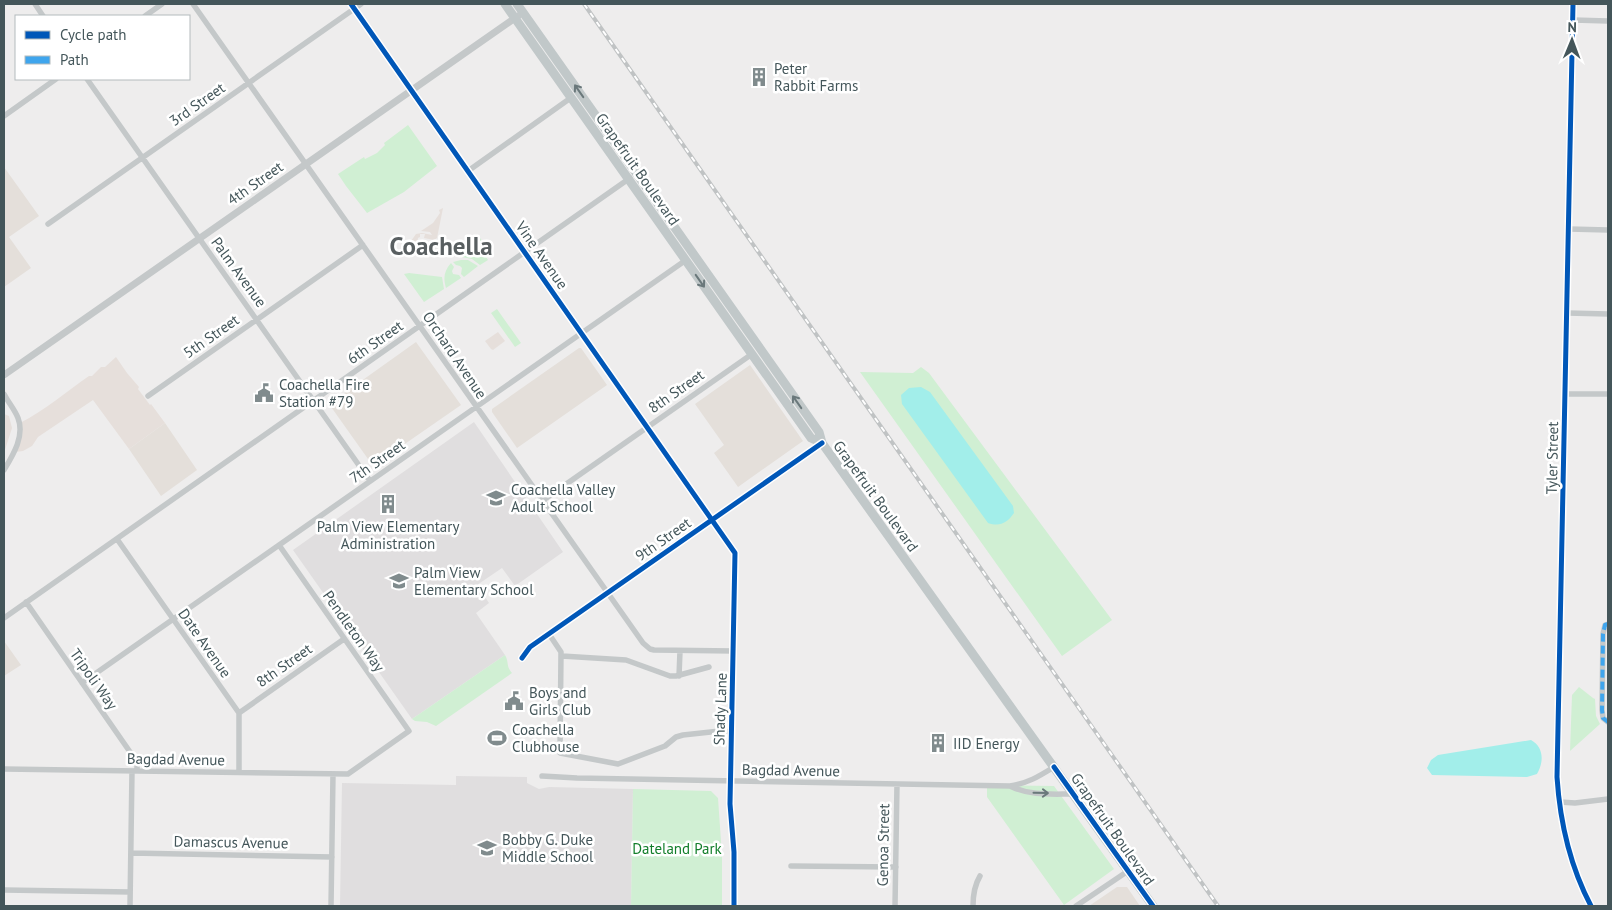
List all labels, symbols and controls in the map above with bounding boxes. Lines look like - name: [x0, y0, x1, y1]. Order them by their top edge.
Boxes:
- legend: [15, 15, 190, 80]
- north arrow: [1547, 15, 1597, 65]
- text: N: [1567, 18, 1577, 36]
- text: Cycle path: [60, 25, 126, 44]
- text: Path: [60, 50, 89, 69]
- place label: Peter Rabbit Farms: [774, 59, 858, 95]
- building icon: Peter Rabbit Farms: [748, 66, 770, 88]
- street label: 3rd Street: [165, 78, 229, 130]
- one-way arrow: [574, 84, 584, 98]
- street label: Grapefruit Boulevard: [592, 109, 684, 229]
- street label: 4th Street: [223, 157, 287, 209]
- street label: Vine Avenue: [511, 216, 572, 293]
- district label: Coachella: [389, 230, 493, 262]
- street label: Palm Avenue: [207, 233, 271, 311]
- one-way arrow: [695, 273, 705, 287]
- street label: Orchard Avenue: [419, 308, 491, 402]
- street label: 5th Street: [179, 310, 243, 362]
- street label: 6th Street: [343, 316, 407, 368]
- street label: 8th Street: [644, 365, 708, 417]
- place label: Coachella Fire Station #79: [279, 375, 370, 411]
- public building icon: Coachella Fire Station #79: [253, 382, 275, 404]
- one-way arrow: [792, 395, 802, 409]
- street label: Tyler Street: [1542, 421, 1562, 495]
- street label: 7th Street: [346, 435, 408, 487]
- street label: Grapefruit Boulevard: [829, 437, 923, 555]
- place label: Coachella Valley Adult School: [511, 480, 615, 516]
- school or university icon: Coachella Valley Adult School: [485, 487, 507, 509]
- building icon: Palm View Elementary Administration: [377, 493, 399, 515]
- street label: 9th Street: [631, 513, 695, 565]
- place label: Palm View Elementary Administration: [317, 517, 459, 553]
- place label: Palm View Elementary School: [414, 563, 534, 599]
- school or university icon: Palm View Elementary School: [388, 570, 410, 592]
- street label: Pendleton Way: [319, 587, 389, 675]
- street label: Date Avenue: [174, 605, 236, 681]
- street label: 8th Street: [252, 639, 316, 691]
- street label: Tripoli Way: [66, 645, 122, 713]
- street label: Shady Lane: [709, 672, 731, 746]
- place label: Boys and Girls Club: [529, 683, 591, 719]
- public building icon: Boys and Girls Club: [503, 690, 525, 712]
- place label: Coachella Clubhouse: [512, 720, 579, 756]
- sports icon: Coachella Clubhouse: [486, 727, 508, 749]
- building icon: IID Energy: [927, 732, 949, 754]
- place label: IID Energy: [953, 734, 1020, 753]
- street label: Bagdad Avenue: [127, 749, 225, 769]
- street label: Bagdad Avenue: [742, 760, 840, 780]
- street label: Grapefruit Boulevard: [1067, 769, 1159, 889]
- one-way arrow: [1033, 789, 1049, 798]
- street label: Genoa Street: [873, 803, 893, 887]
- place label: Bobby G. Duke Middle School: [502, 830, 594, 866]
- street label: Damascus Avenue: [173, 832, 289, 852]
- school or university icon: Bobby G. Duke Middle School: [476, 837, 498, 859]
- park label: Dateland Park: [632, 839, 723, 858]

